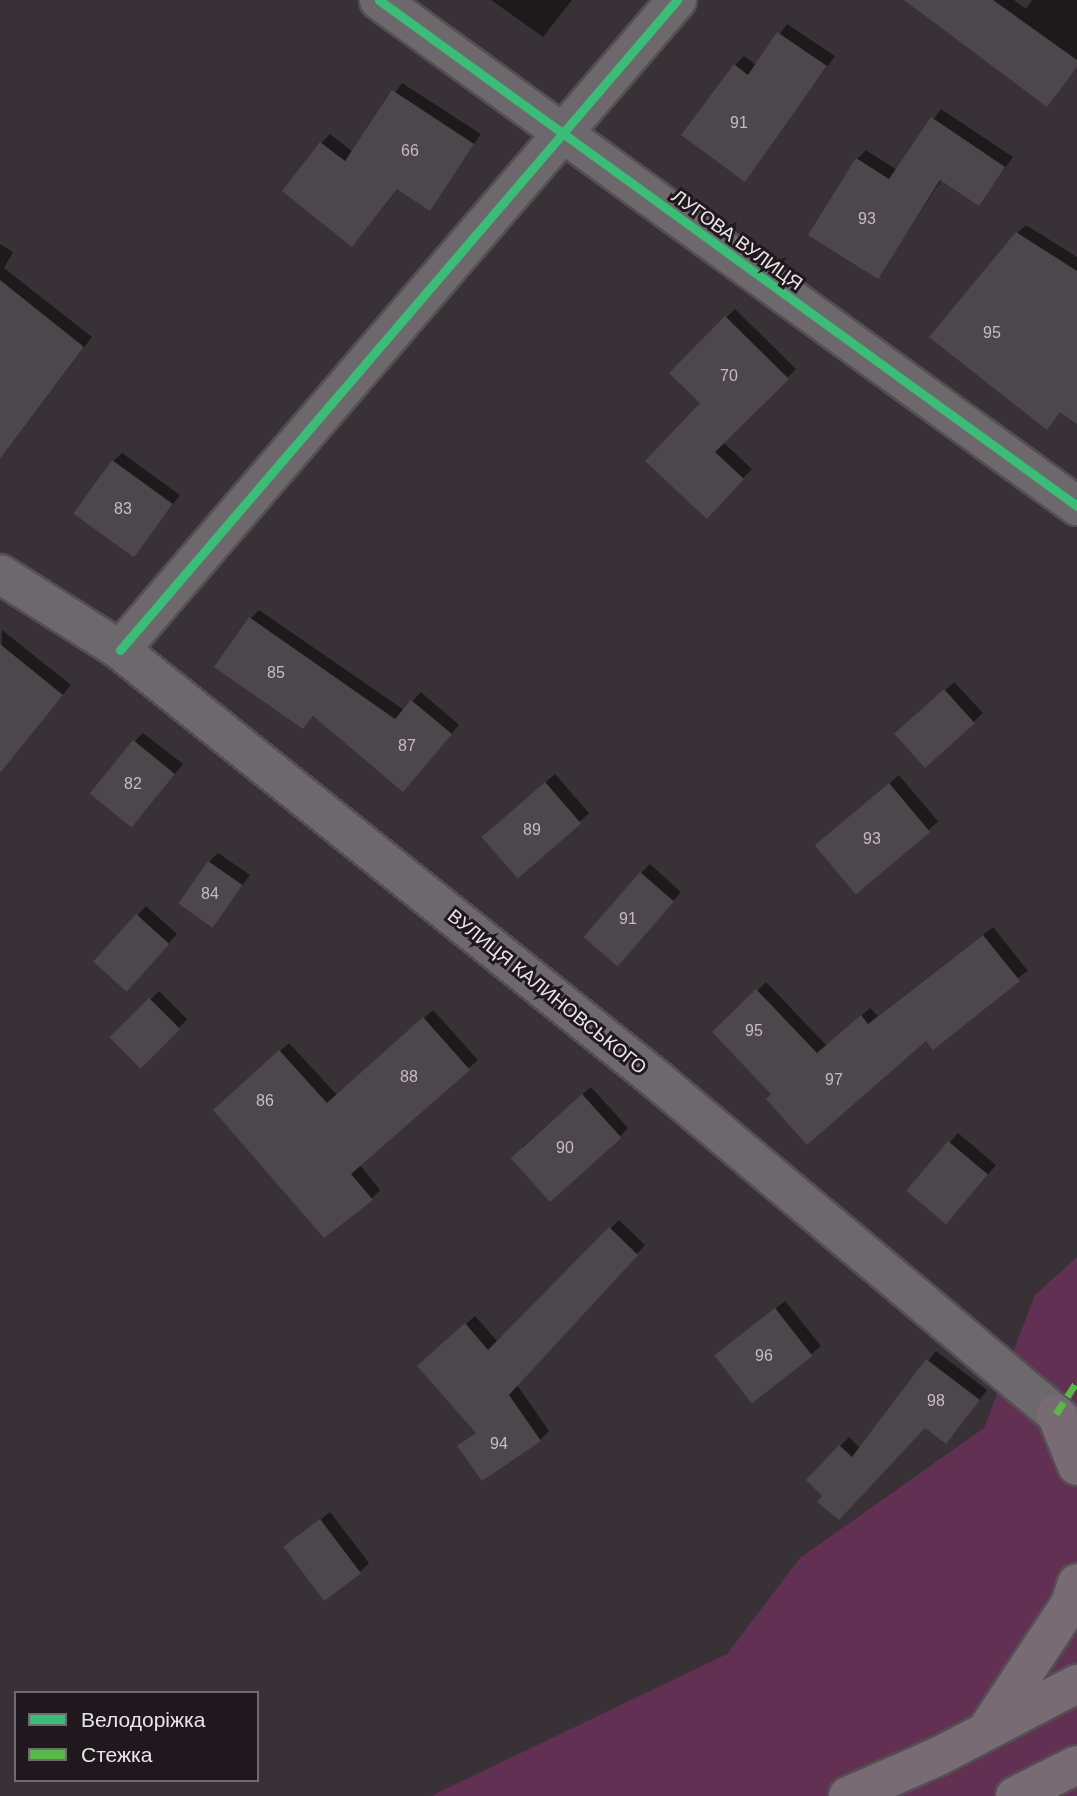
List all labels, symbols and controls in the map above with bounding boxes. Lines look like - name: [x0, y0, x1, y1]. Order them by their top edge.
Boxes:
- house number: 91: [730, 113, 748, 133]
- house number: 66: [401, 141, 419, 161]
- street label: ЛУГОВА ВУЛИЦЯ: [667, 185, 807, 295]
- house number: 93: [858, 209, 876, 229]
- house number: 95: [983, 323, 1001, 343]
- house number: 70: [720, 366, 738, 386]
- house number: 83: [114, 499, 132, 519]
- house number: 85: [267, 663, 285, 683]
- house number: 87: [398, 736, 416, 756]
- house number: 82: [124, 774, 142, 794]
- house number: 89: [523, 820, 541, 840]
- house number: 93: [863, 829, 881, 849]
- house number: 84: [201, 884, 219, 904]
- street label: ВУЛИЦЯ КАЛИНОВСЬКОГО: [443, 905, 651, 1079]
- house number: 91: [619, 909, 637, 929]
- house number: 95: [745, 1021, 763, 1041]
- house number: 88: [400, 1067, 418, 1087]
- house number: 97: [825, 1070, 843, 1090]
- house number: 86: [256, 1091, 274, 1111]
- house number: 90: [556, 1138, 574, 1158]
- house number: 96: [755, 1346, 773, 1366]
- house number: 98: [927, 1391, 945, 1411]
- house number: 94: [490, 1434, 508, 1454]
- legend: [14, 1691, 259, 1782]
- text: Велодоріжка: [81, 1708, 205, 1731]
- text: Стежка: [81, 1743, 152, 1766]

